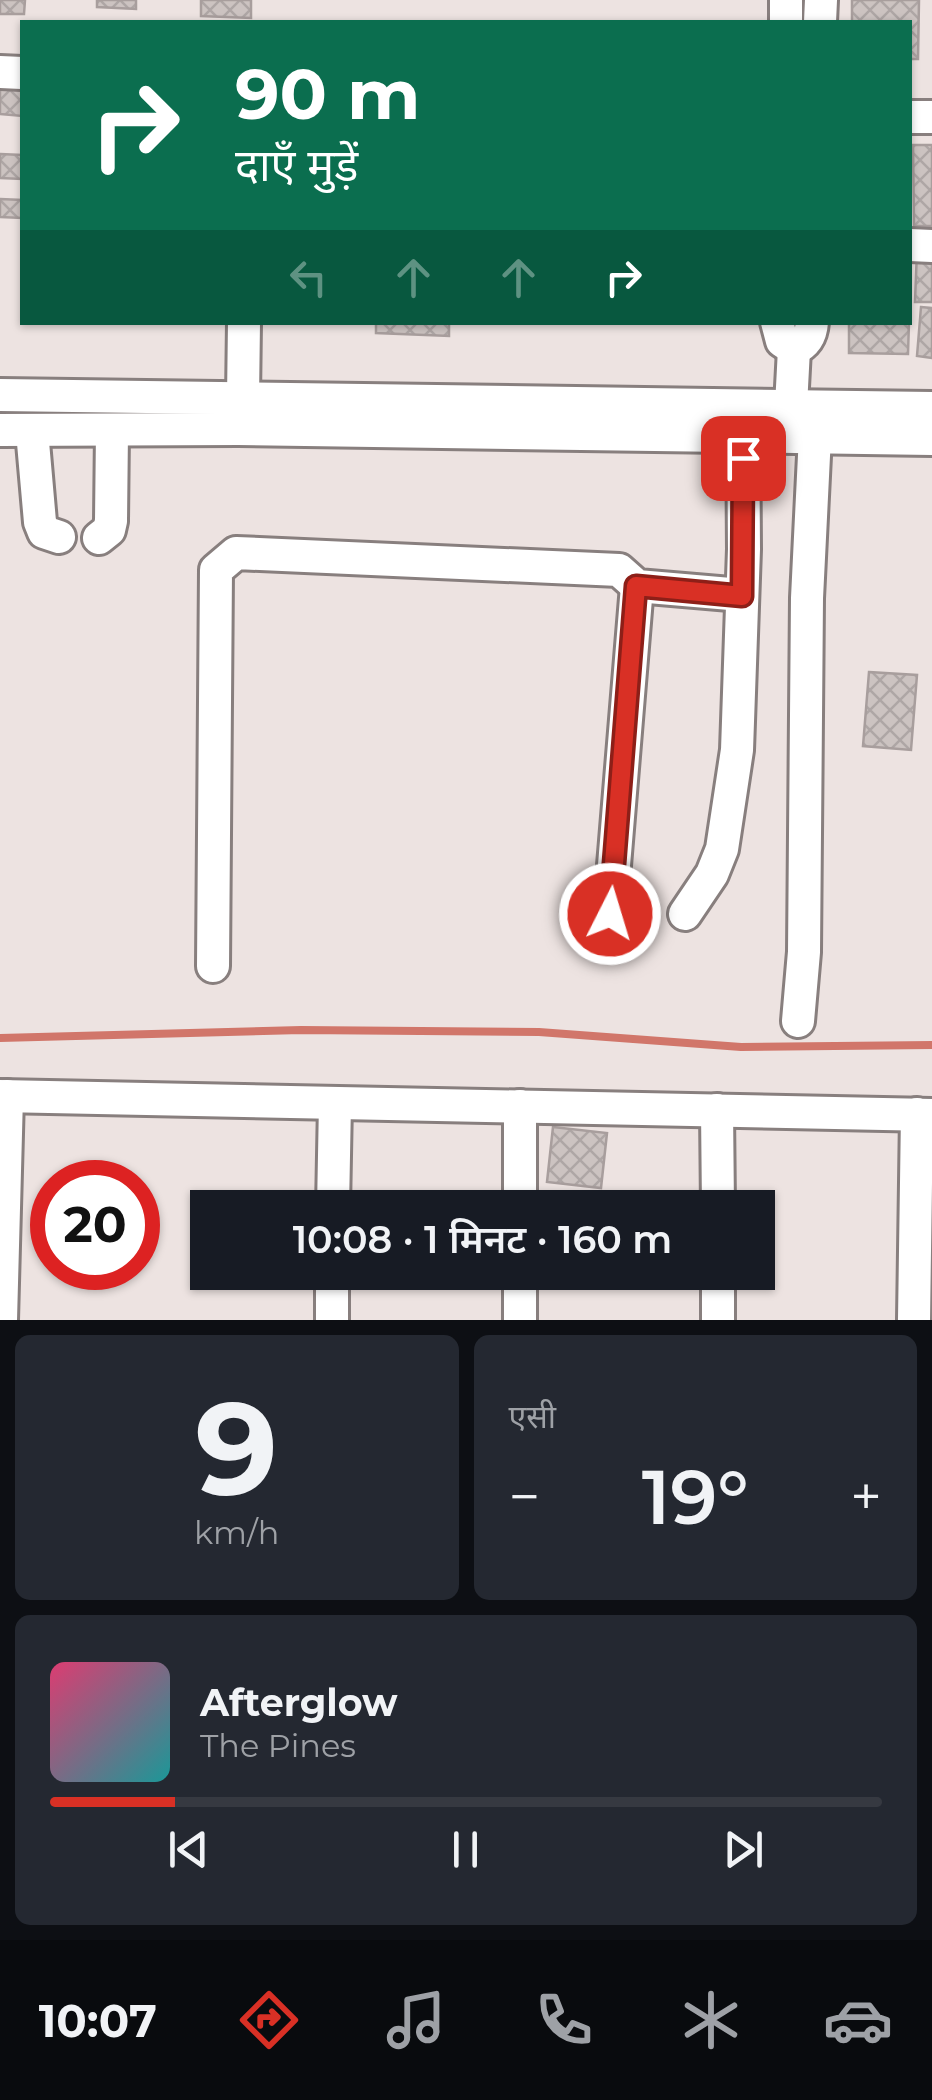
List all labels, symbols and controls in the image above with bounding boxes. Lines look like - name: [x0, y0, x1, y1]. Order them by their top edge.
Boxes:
- text: 90 m: [235, 51, 420, 137]
- icon: right: [70, 60, 200, 190]
- text: दाएँ मुड़ें: [235, 137, 358, 192]
- icon: left: [281, 250, 336, 305]
- icon: ahead: [386, 250, 441, 305]
- icon: ahead: [491, 250, 546, 305]
- icon: right: [596, 250, 651, 305]
- pin: [701, 416, 786, 501]
- icon: arrive: [716, 431, 771, 486]
- position arrow: [558, 862, 662, 966]
- speed limit sign: 20: [30, 1160, 160, 1290]
- text: 10:08 · 1 मिनट · 160 m: [293, 1216, 672, 1263]
- text: 9: [195, 1368, 278, 1527]
- text: एसी: [509, 1397, 556, 1436]
- text: 19°: [642, 1451, 749, 1543]
- text: −: [509, 1463, 540, 1530]
- text: +: [850, 1463, 882, 1530]
- text: km/h: [194, 1513, 279, 1552]
- text: Afterglow: [200, 1679, 398, 1726]
- text: The Pines: [200, 1726, 356, 1765]
- icon: previous: [161, 1822, 216, 1877]
- icon: pause: [438, 1822, 493, 1877]
- icon: next: [716, 1822, 771, 1877]
- icon: directions: [234, 1985, 304, 2055]
- icon: music: [381, 1985, 451, 2055]
- icon: phone: [529, 1985, 599, 2055]
- icon: climate: [676, 1985, 746, 2055]
- icon: car: [823, 1985, 893, 2055]
- text: 10:07: [39, 1993, 157, 2048]

